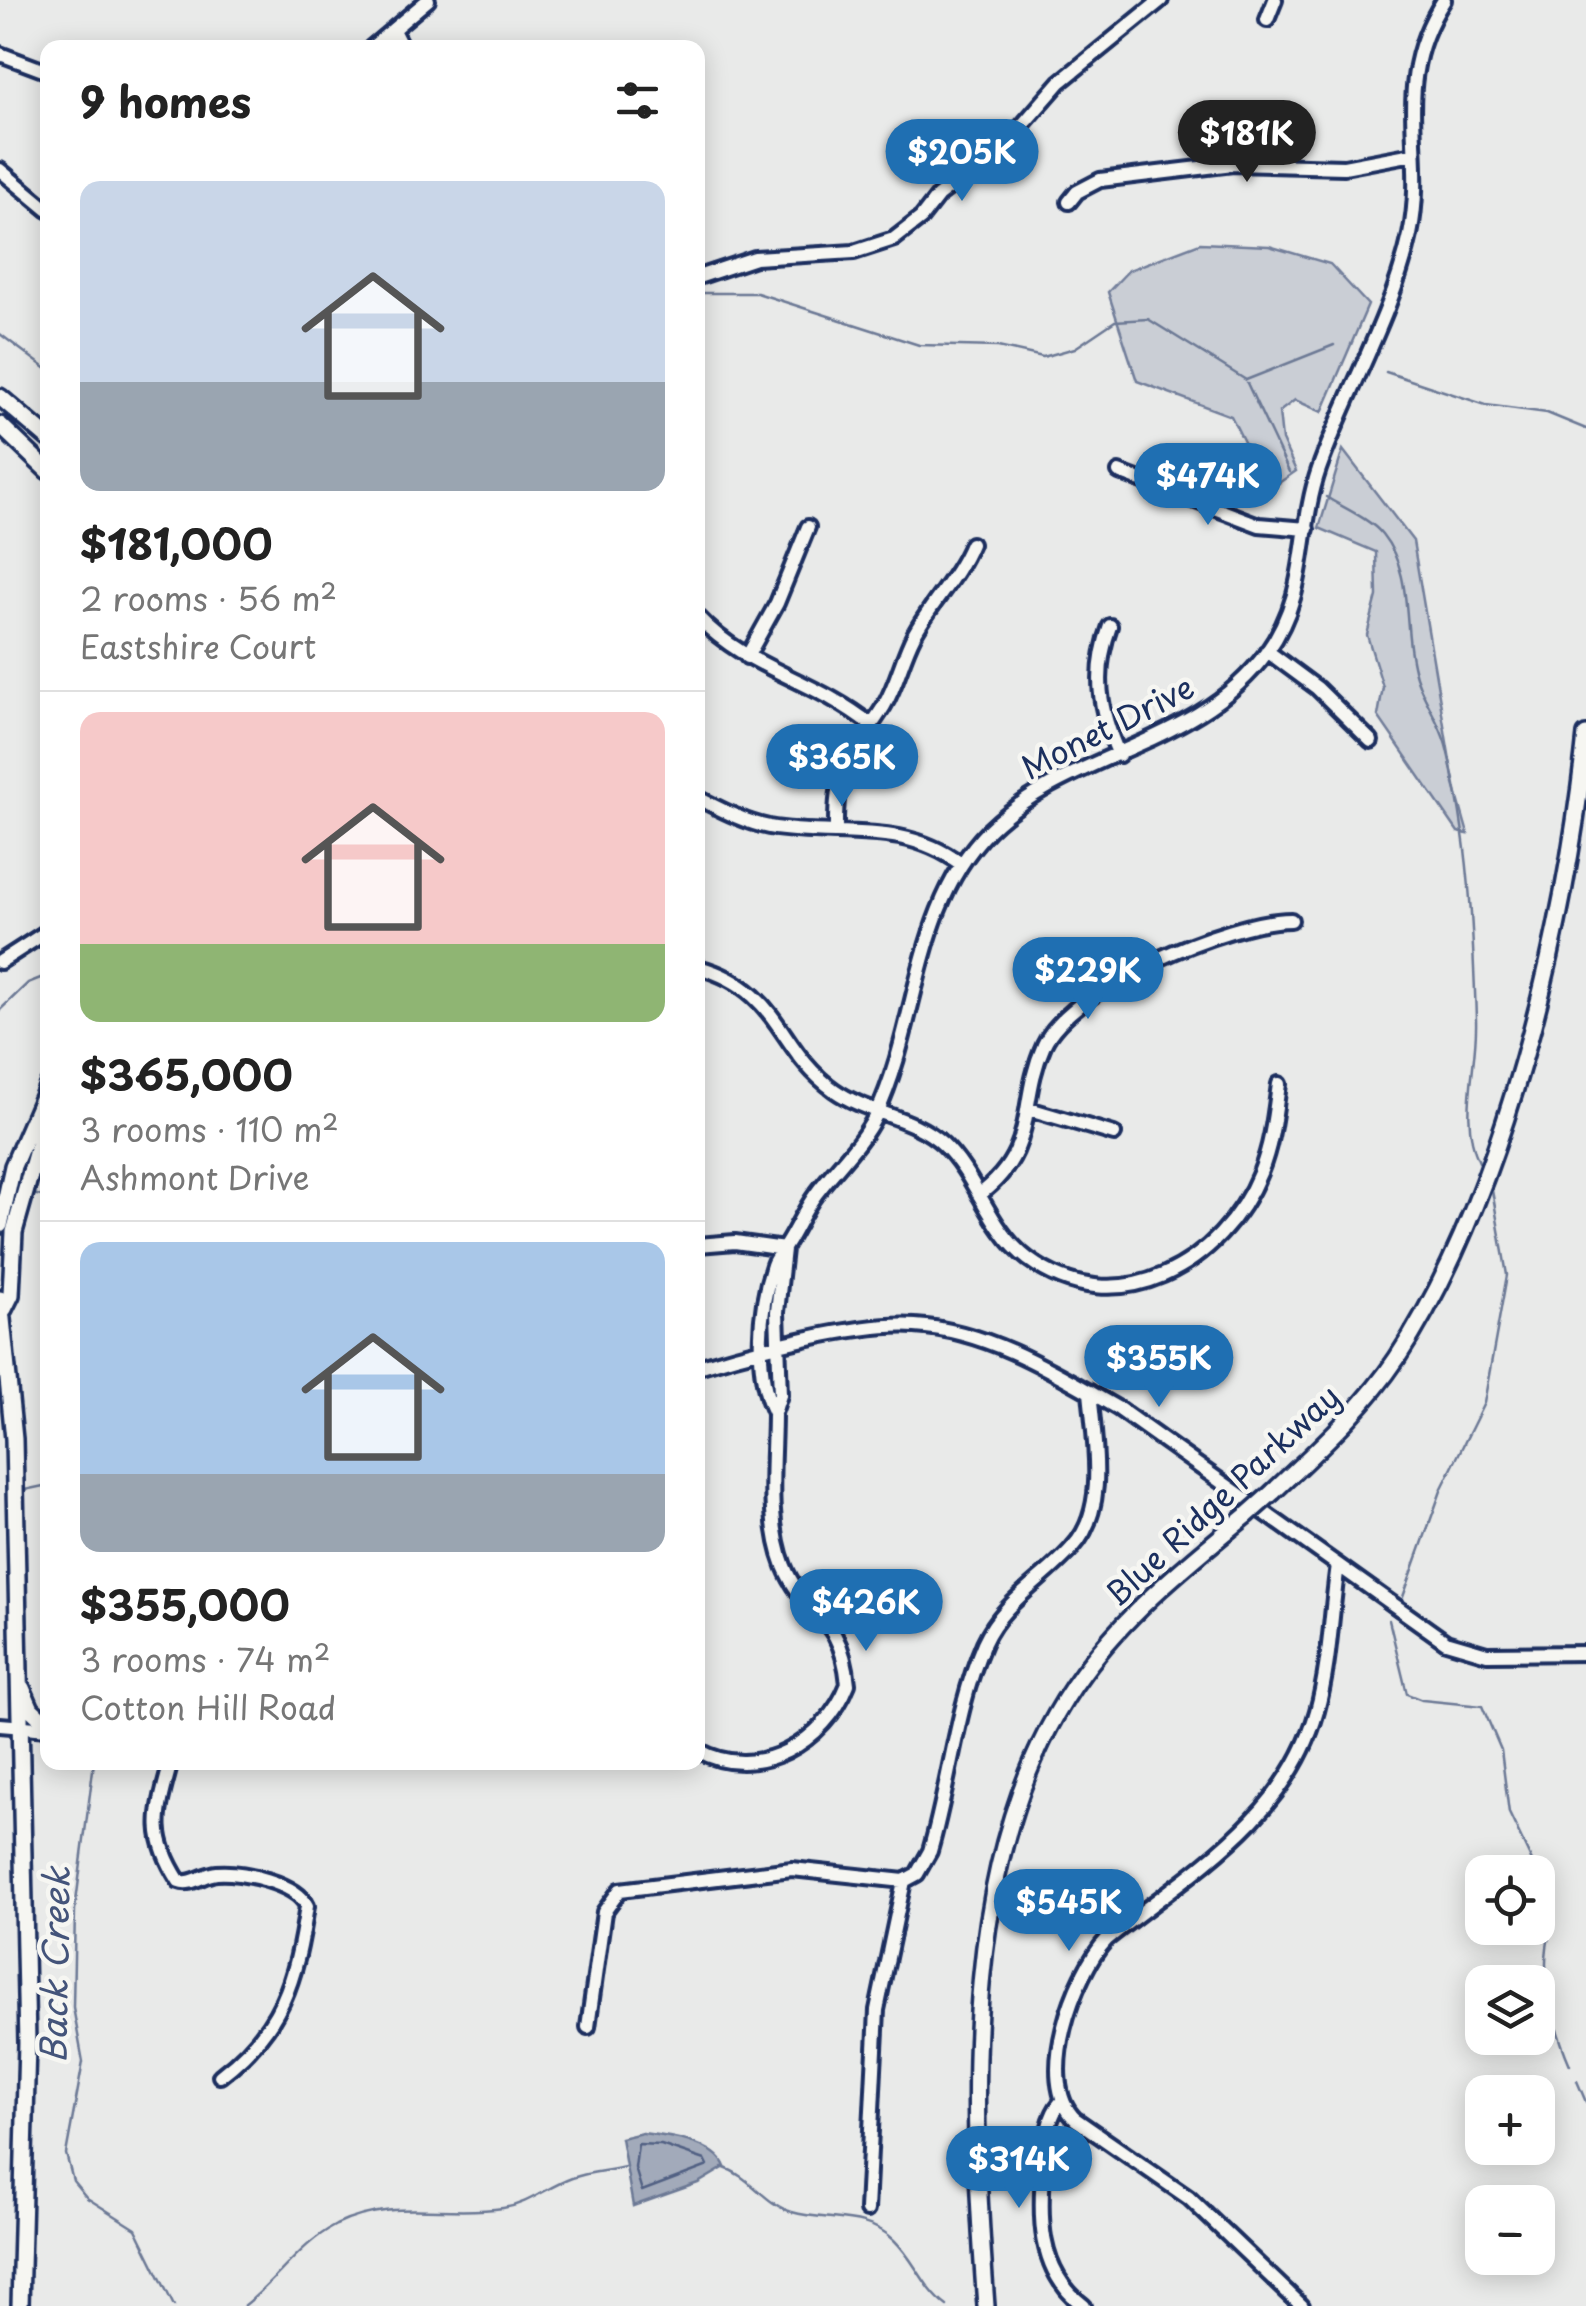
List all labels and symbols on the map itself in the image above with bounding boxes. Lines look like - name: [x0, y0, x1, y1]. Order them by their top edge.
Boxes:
- pin: $181K: [1177, 100, 1317, 185]
- pin: $205K: [892, 119, 1032, 204]
- pin: $474K: [1138, 443, 1278, 528]
- street label: Monet Drive: [1012, 662, 1202, 790]
- pin: $365K: [772, 724, 912, 809]
- pin: $229K: [1018, 937, 1158, 1022]
- pin: $355K: [1089, 1325, 1229, 1410]
- street label: Blue Ridge Parkway: [1093, 1373, 1350, 1616]
- pin: $426K: [796, 1569, 936, 1654]
- water label: Back Creek: [25, 1865, 82, 2063]
- pin: $545K: [999, 1869, 1139, 1954]
- pin: $314K: [949, 2126, 1089, 2211]

